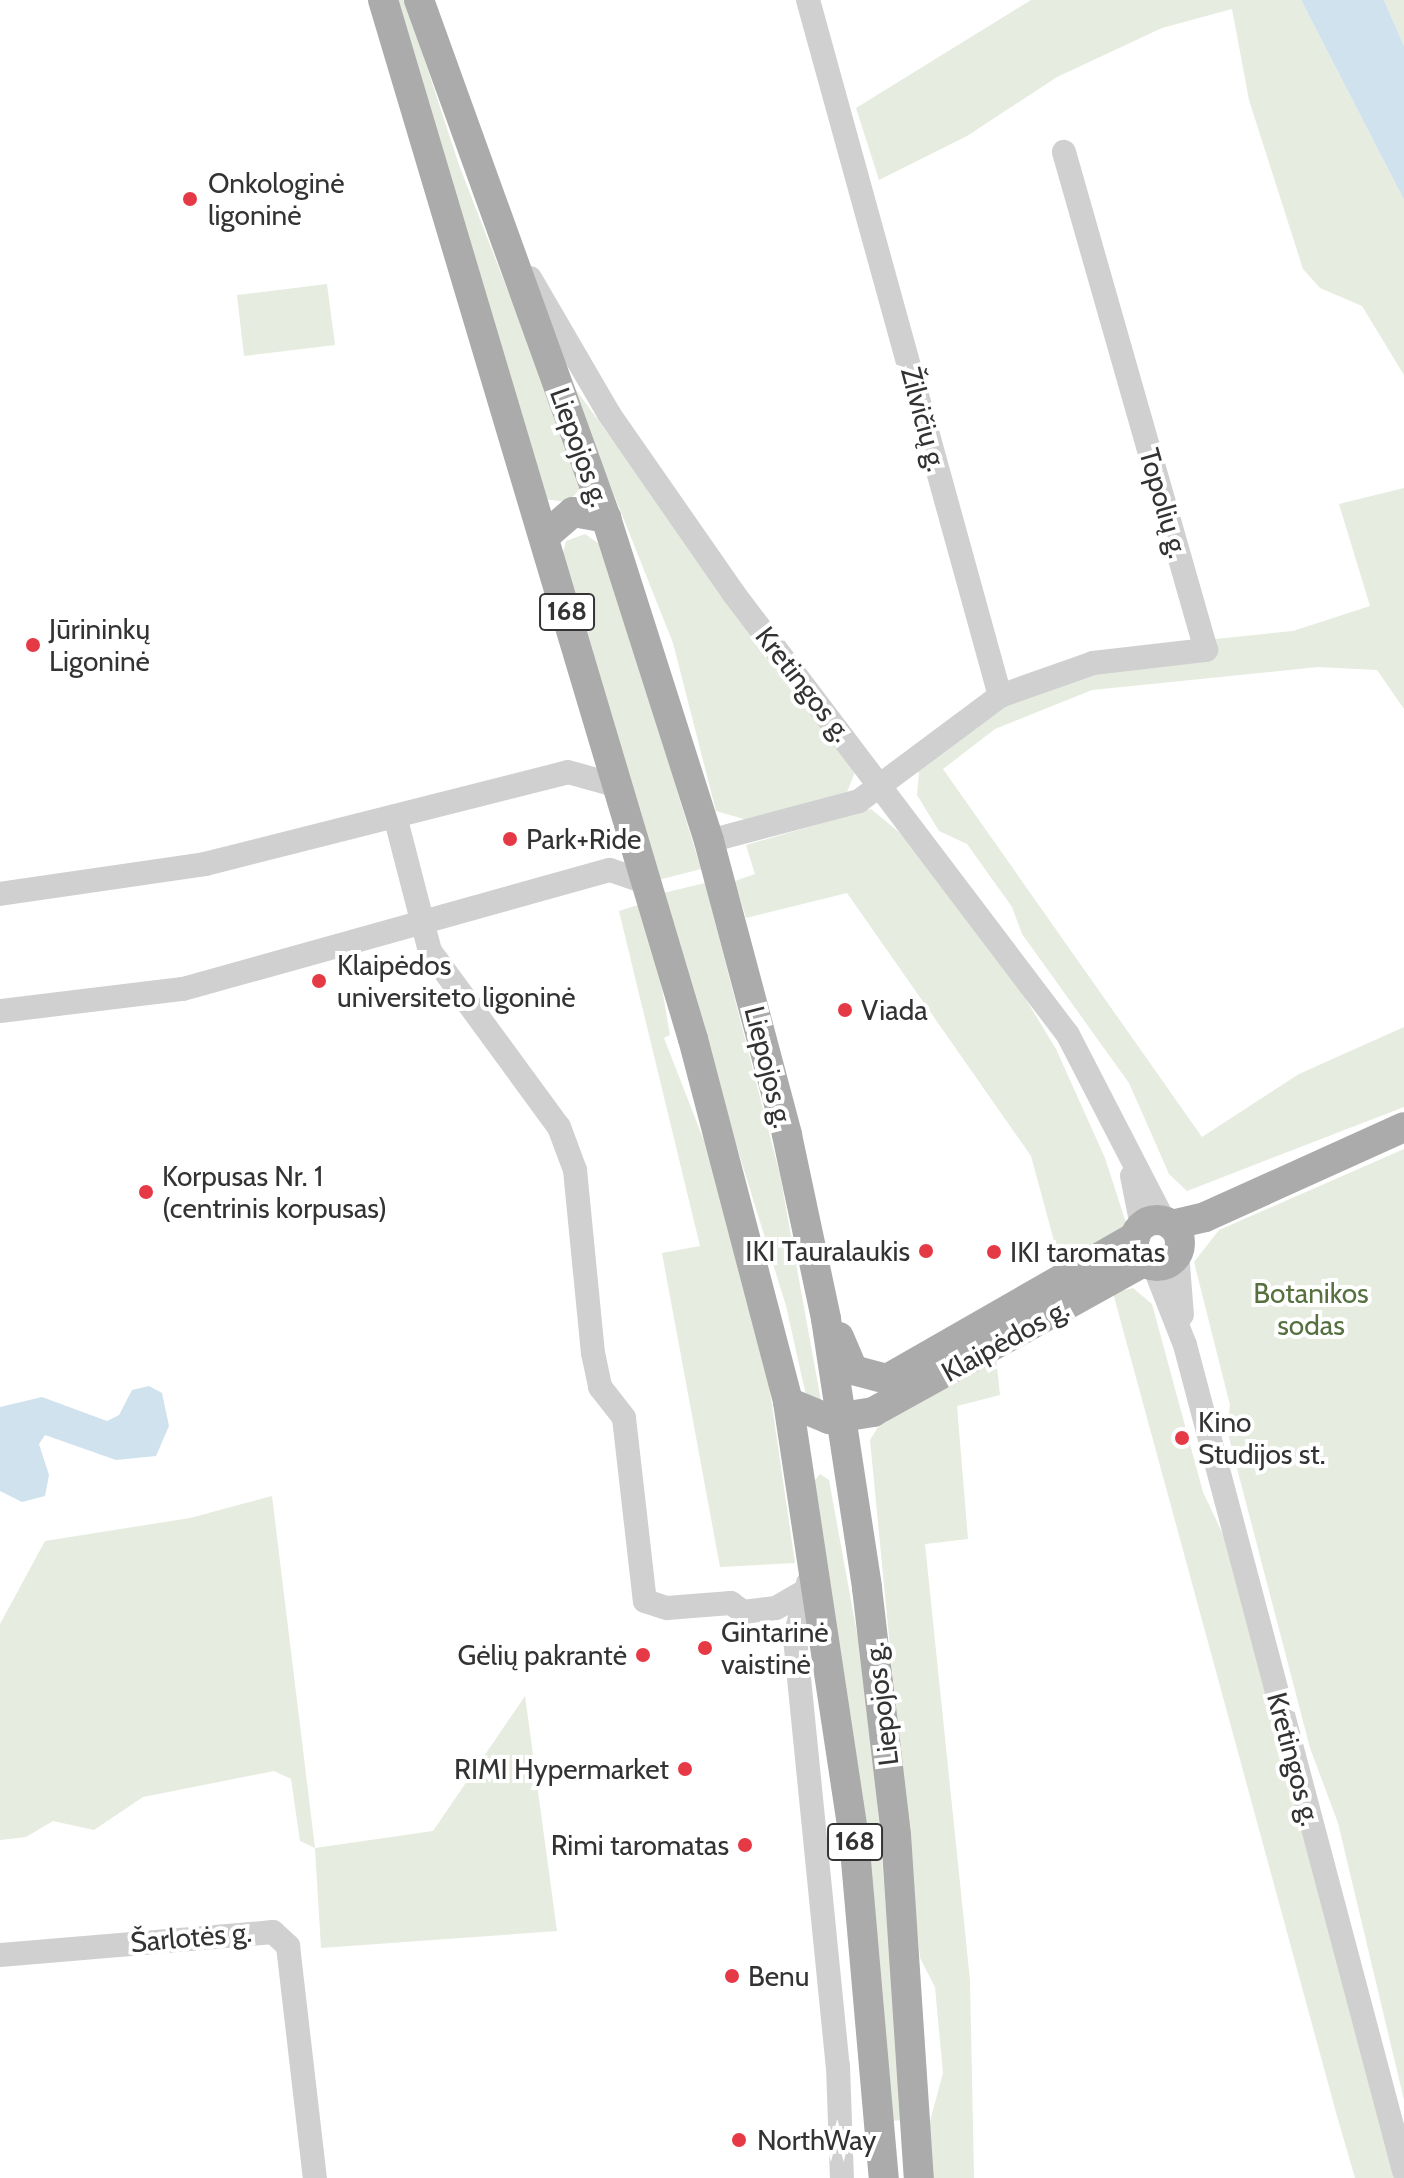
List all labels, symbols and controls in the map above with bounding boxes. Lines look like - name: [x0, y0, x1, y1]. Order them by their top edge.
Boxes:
- place label: Onkologinė ligoninė: [208, 166, 345, 232]
- marker: Onkologinė ligoninė: [179, 188, 201, 210]
- street label: Žilvičių g.: [894, 363, 954, 475]
- street label: Liepojos g.: [543, 383, 617, 511]
- street label: Topolių g.: [1132, 444, 1196, 562]
- road number: 168: [539, 590, 595, 634]
- place label: Jūrininkų Ligoninė: [49, 612, 150, 678]
- street label: Kretingos g.: [749, 620, 859, 748]
- marker: Jūrininkų Ligoninė: [24, 636, 42, 654]
- place label: Park+Ride: [526, 822, 641, 856]
- marker: Park+Ride: [501, 830, 519, 848]
- place label: Klaipėdos universiteto ligoninė: [337, 948, 576, 1014]
- marker: Klaipėdos universiteto ligoninė: [308, 970, 330, 992]
- place label: Viada: [861, 993, 928, 1027]
- marker: Viada: [836, 1001, 854, 1019]
- street label: Liepojos g.: [738, 1003, 800, 1131]
- place label: Korpusas Nr. 1 (centrinis korpusas): [162, 1159, 387, 1225]
- marker: Korpusas Nr. 1 (centrinis korpusas): [137, 1183, 155, 1201]
- place label: IKI Tauralaukis: [745, 1234, 910, 1268]
- place label: IKI taromatas: [1010, 1235, 1165, 1269]
- marker: IKI Tauralaukis: [917, 1242, 935, 1260]
- marker: IKI taromatas: [985, 1243, 1003, 1261]
- park label: Botanikos sodas: [1253, 1276, 1369, 1342]
- street label: Klaipėdos g.: [935, 1291, 1075, 1389]
- place label: Kino Studijos st.: [1198, 1405, 1326, 1471]
- marker: Kino Studijos st.: [1173, 1429, 1191, 1447]
- place label: Gintarinė vaistinė: [721, 1615, 829, 1681]
- place label: Gėlių pakrantė: [457, 1638, 627, 1672]
- marker: Gintarinė vaistinė: [696, 1639, 714, 1657]
- street label: Liepojos g.: [857, 1640, 905, 1768]
- marker: Gėlių pakrantė: [634, 1646, 652, 1664]
- street label: Kretingos g.: [1260, 1689, 1328, 1829]
- place label: RIMI Hypermarket: [454, 1752, 669, 1786]
- marker: RIMI Hypermarket: [676, 1760, 694, 1778]
- road number: 168: [827, 1820, 883, 1864]
- place label: Rimi taromatas: [551, 1828, 729, 1862]
- marker: Rimi taromatas: [736, 1836, 754, 1854]
- street label: Šarlotės g.: [129, 1915, 253, 1959]
- place label: Benu: [748, 1959, 809, 1993]
- marker: Benu: [723, 1967, 741, 1985]
- place label: NorthWay: [757, 2123, 876, 2157]
- marker: NorthWay: [728, 2129, 750, 2151]

